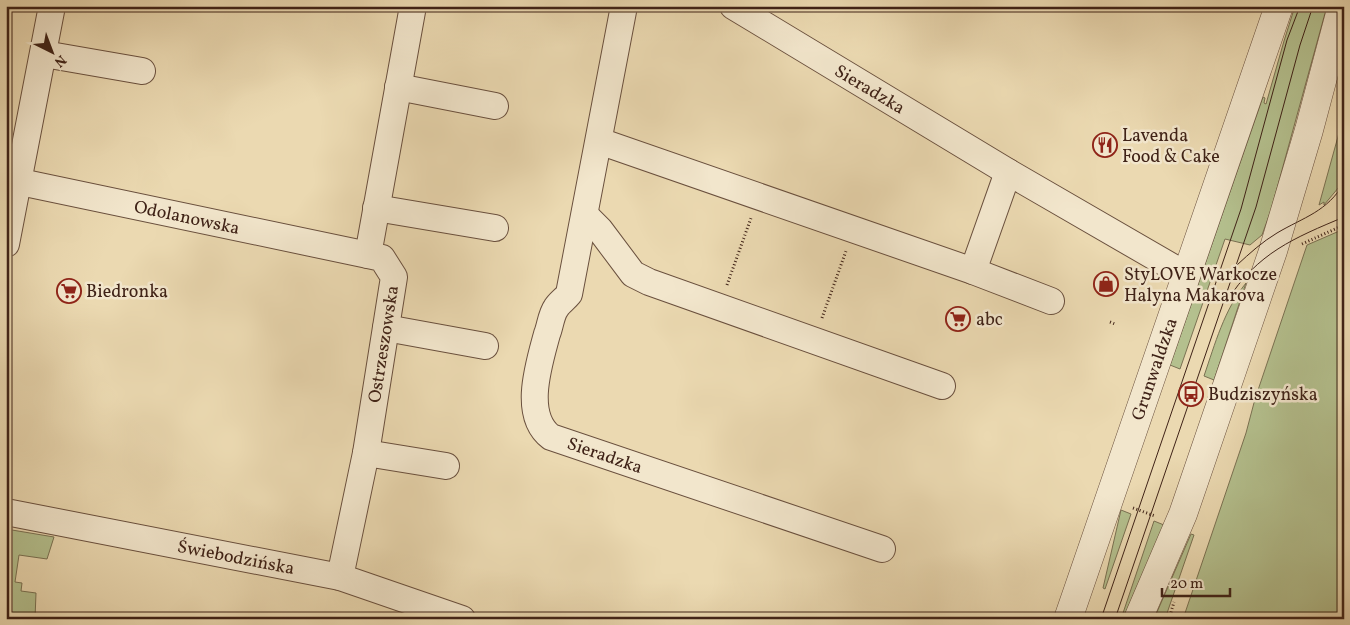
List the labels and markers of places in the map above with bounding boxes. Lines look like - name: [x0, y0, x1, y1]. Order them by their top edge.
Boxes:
- place label: Lavenda Food & Cake: [1122, 124, 1220, 170]
- restaurant icon: Lavenda Food & Cake: [1092, 132, 1118, 158]
- place label: StyLOVE Warkocze Halyna Makarova: [1124, 263, 1277, 309]
- shop icon: StyLOVE Warkocze Halyna Makarova: [1093, 271, 1119, 297]
- supermarket icon: Biedronka: [56, 278, 82, 304]
- place label: Biedronka: [86, 280, 168, 305]
- supermarket icon: abc: [945, 306, 971, 332]
- place label: abc: [976, 308, 1003, 333]
- bus stop icon: Budziszyńska: [1178, 381, 1204, 407]
- place label: Budziszyńska: [1208, 383, 1318, 408]

